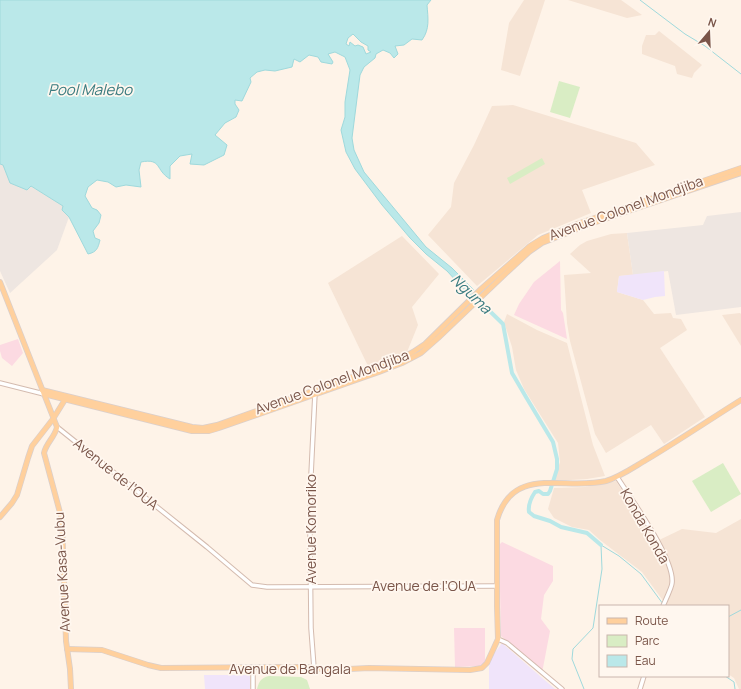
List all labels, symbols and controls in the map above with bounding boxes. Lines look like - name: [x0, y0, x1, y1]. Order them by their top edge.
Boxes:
- north arrow: [689, 12, 729, 52]
- text: N: [706, 14, 719, 30]
- water label: Pool Malebo: [48, 79, 133, 100]
- street label: Avenue Colonel Mondjiba: [546, 171, 705, 244]
- water label: Nguma: [446, 269, 497, 319]
- street label: Avenue Colonel Mondjiba: [252, 345, 411, 418]
- street label: Avenue de l’OUA: [70, 433, 163, 514]
- street label: Avenue Komoriko: [301, 474, 320, 584]
- street label: Konda Konda: [616, 485, 675, 567]
- street label: Avenue Kasa-Vubu: [49, 512, 74, 633]
- street label: Avenue de l’OUA: [372, 576, 476, 595]
- legend: [599, 605, 729, 677]
- text: Route: [635, 612, 668, 629]
- text: Parc: [635, 632, 660, 649]
- text: Eau: [635, 652, 656, 669]
- street label: Avenue de Bangala: [229, 659, 351, 678]

